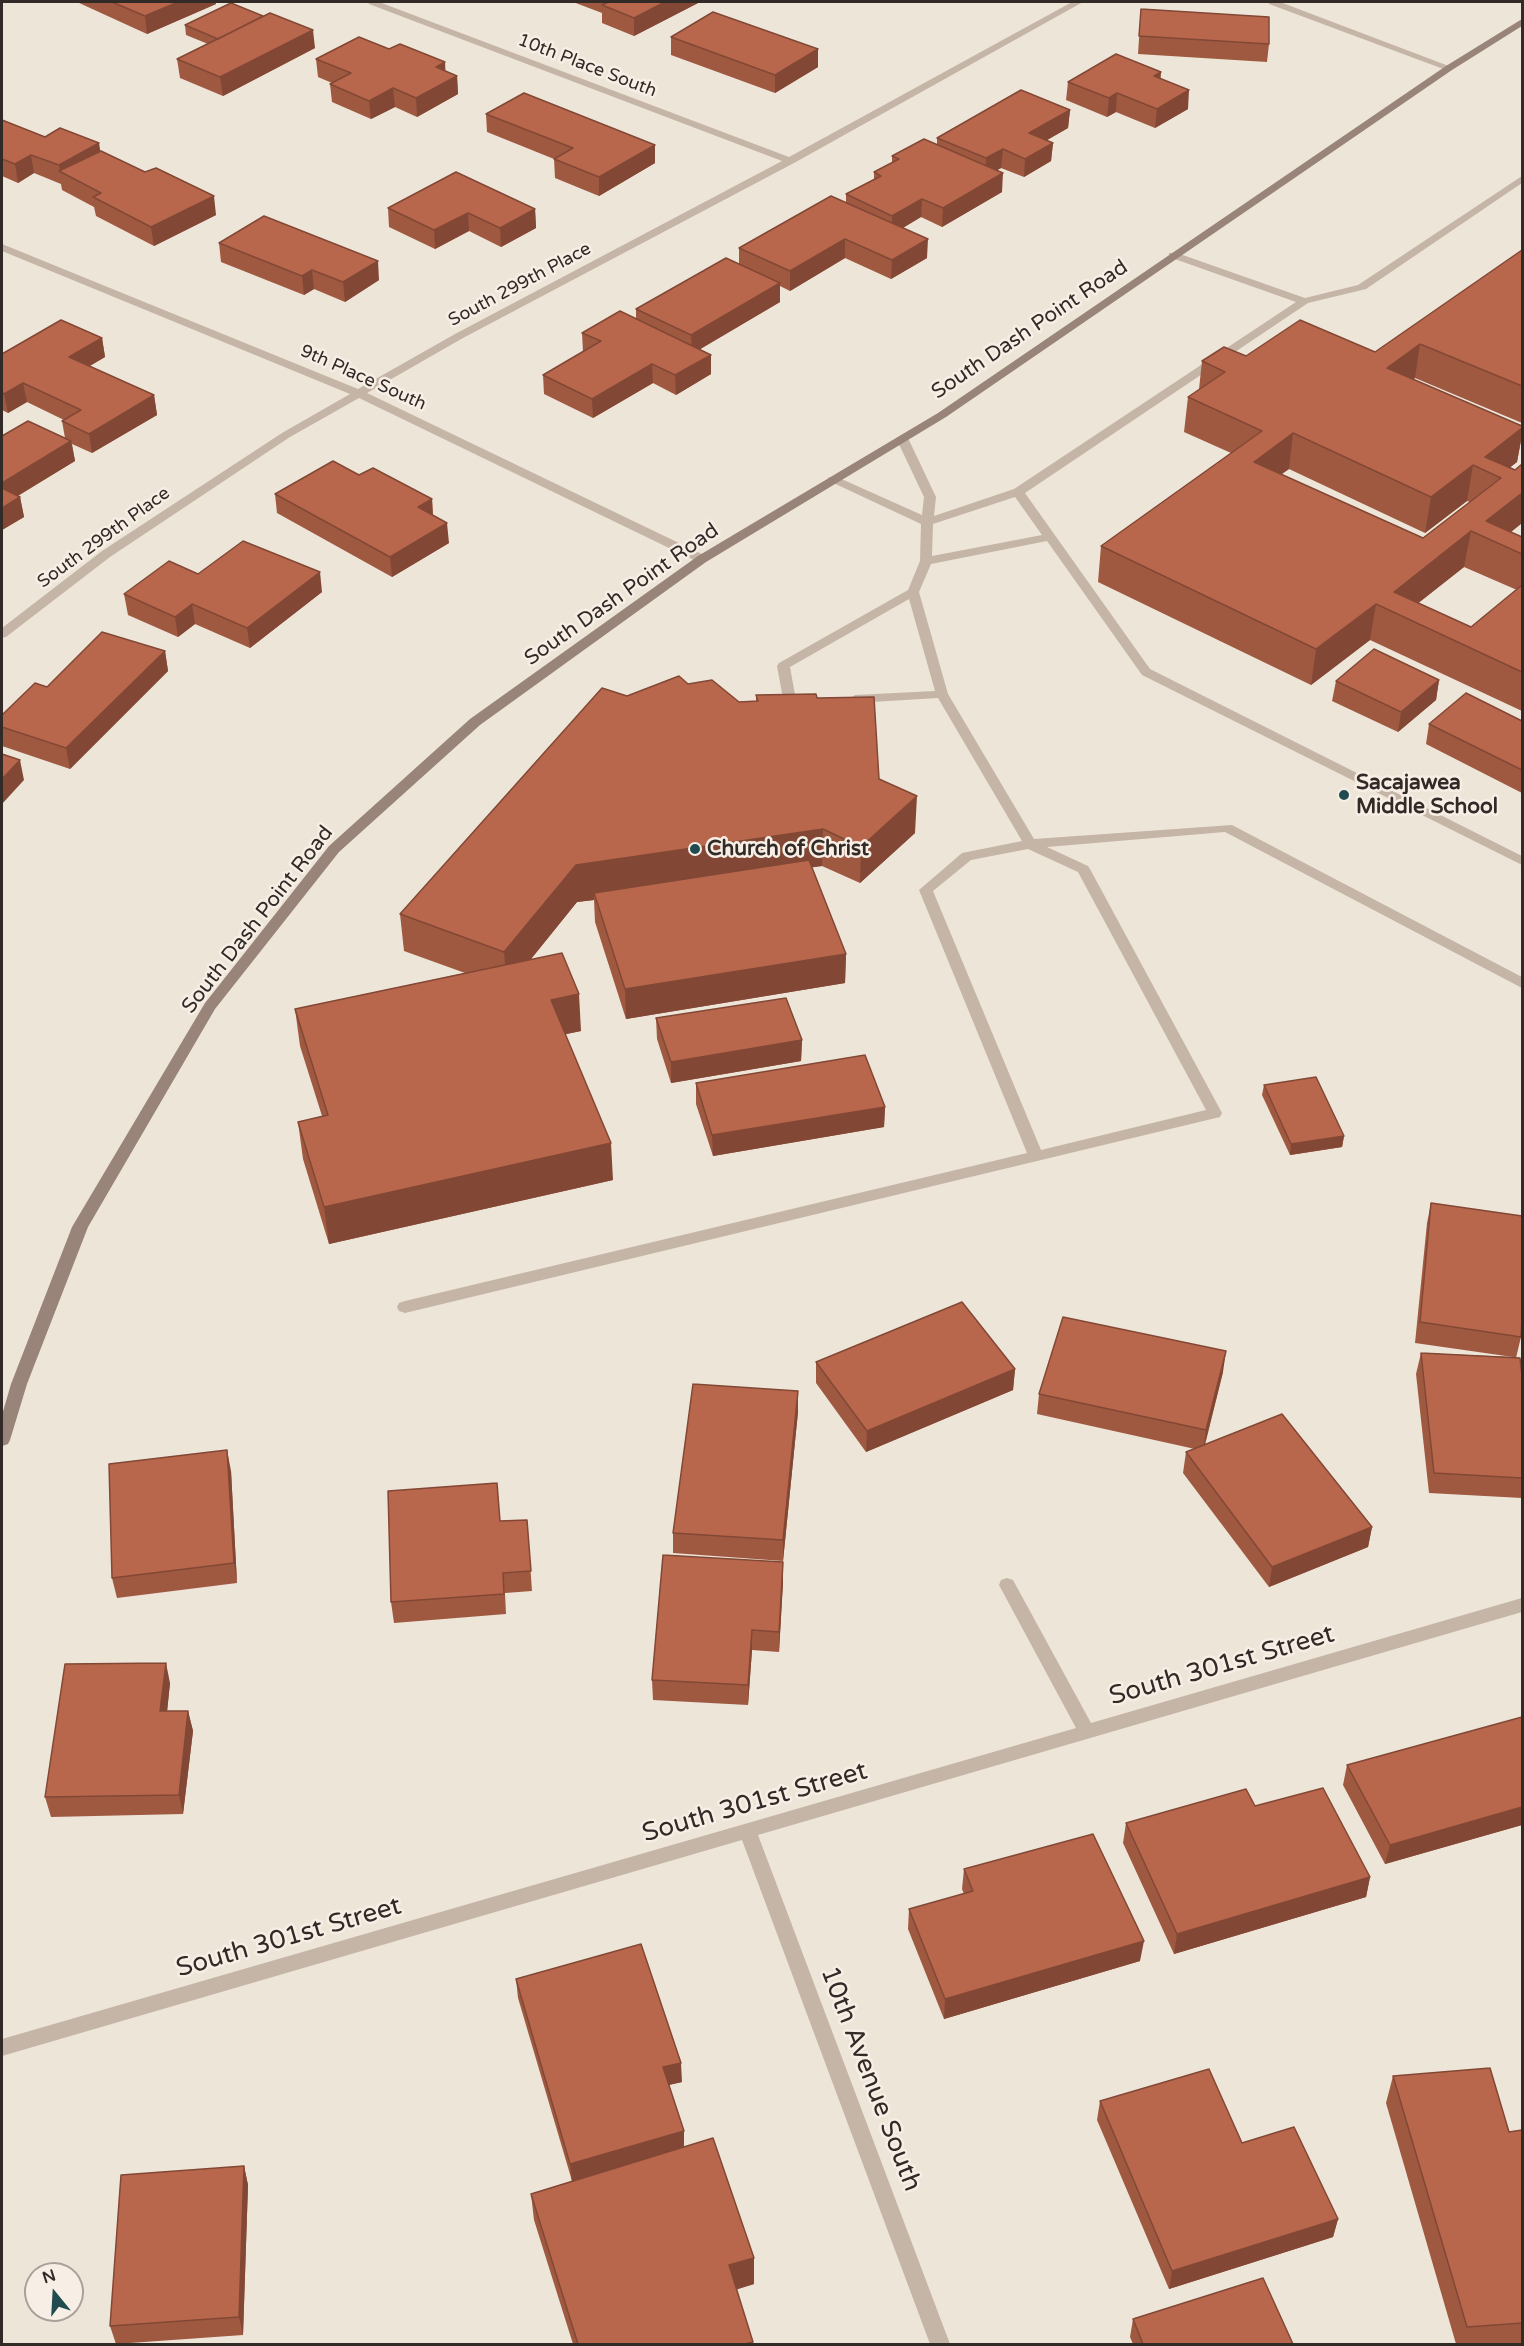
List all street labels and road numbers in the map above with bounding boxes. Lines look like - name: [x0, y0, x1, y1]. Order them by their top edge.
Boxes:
- street label: 10th Place South: [515, 30, 659, 102]
- street label: South 299th Place: [445, 238, 595, 332]
- street label: South Dash Point Road: [927, 255, 1133, 405]
- street label: 9th Place South: [297, 341, 429, 415]
- street label: South 299th Place: [34, 483, 174, 593]
- street label: South Dash Point Road: [520, 518, 724, 672]
- street label: South Dash Point Road: [177, 821, 339, 1019]
- street label: South 301st Street: [1106, 1619, 1338, 1713]
- street label: South 301st Street: [639, 1756, 871, 1850]
- street label: South 301st Street: [173, 1891, 405, 1985]
- street label: 10th Avenue South: [813, 1962, 927, 2196]

